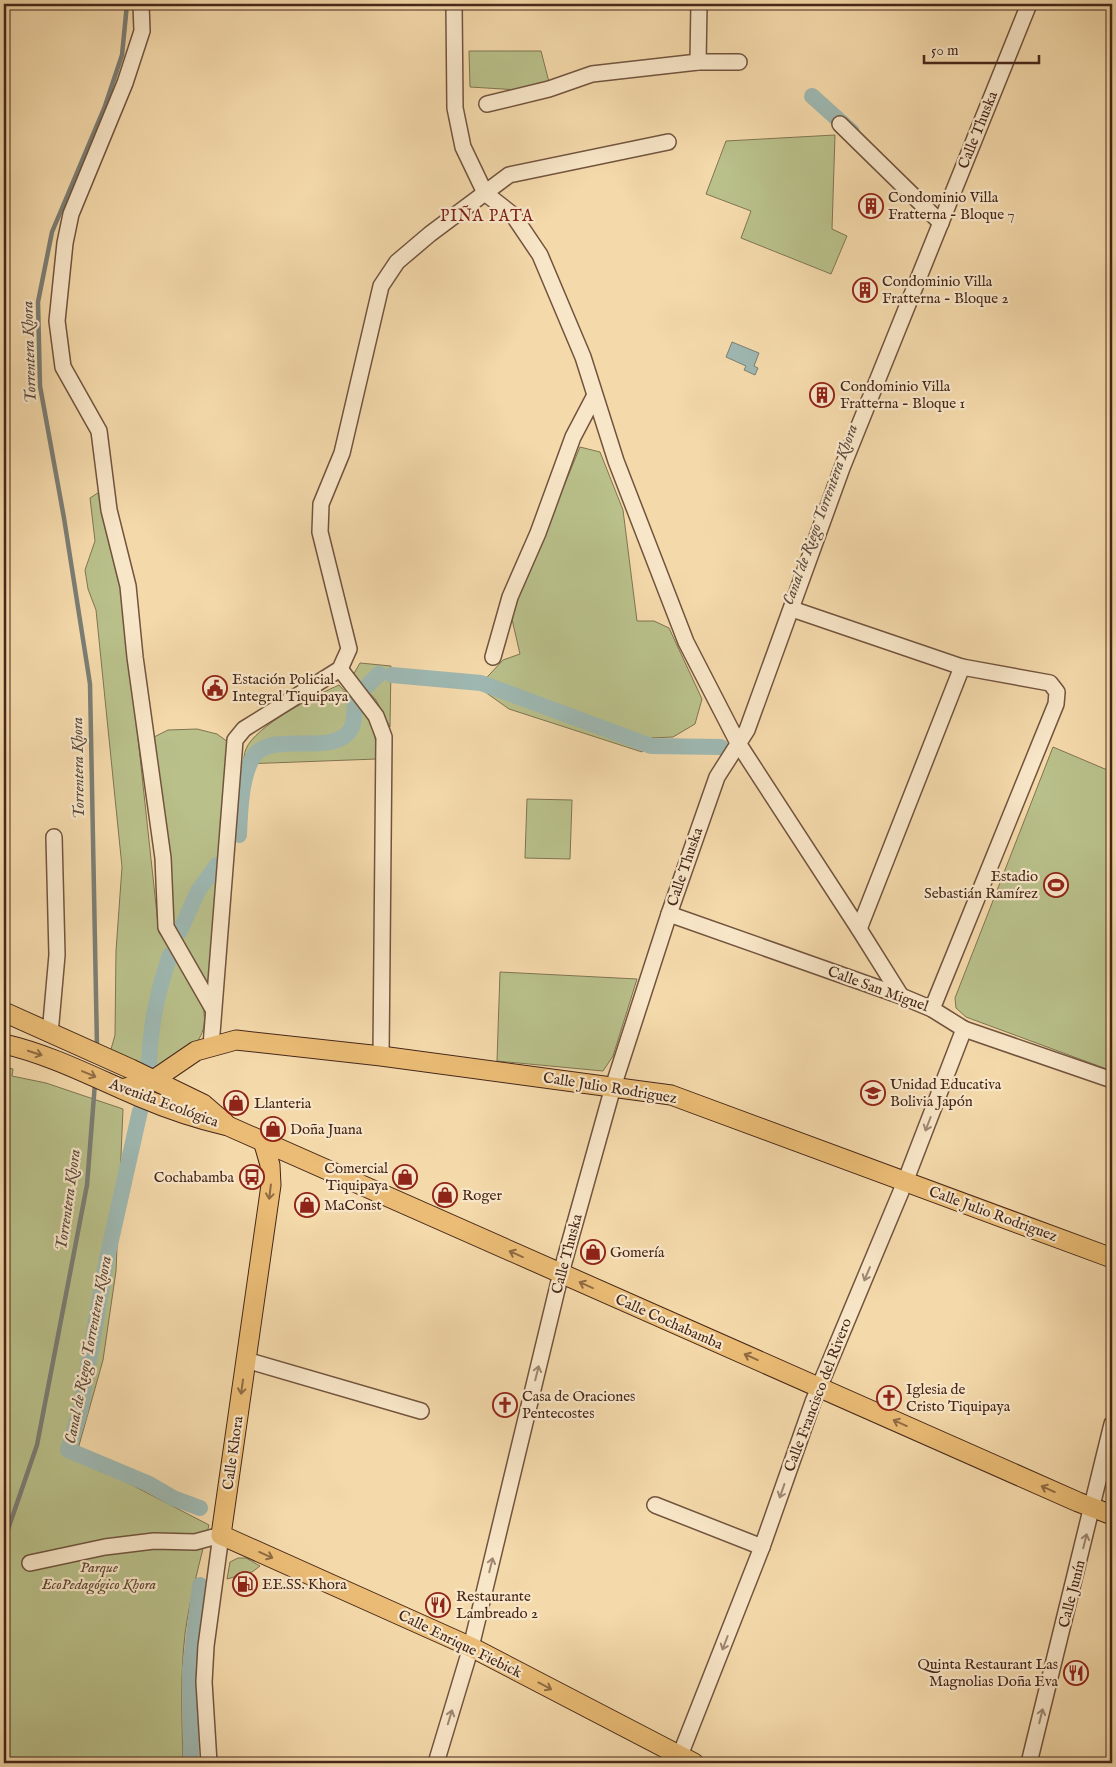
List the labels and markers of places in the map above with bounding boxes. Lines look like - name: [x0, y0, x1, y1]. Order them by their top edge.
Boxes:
- place label: Condominio Villa Fratterna - Bloque 7: [888, 188, 1014, 224]
- building icon: Condominio Villa Fratterna - Bloque 7: [858, 193, 884, 219]
- place label: Condominio Villa Fratterna - Bloque 2: [882, 272, 1008, 308]
- building icon: Condominio Villa Fratterna - Bloque 2: [852, 277, 878, 303]
- place label: Condominio Villa Fratterna - Bloque 1: [840, 377, 965, 413]
- building icon: Condominio Villa Fratterna - Bloque 1: [809, 382, 835, 408]
- place label: Estación Policial Integral Tiquipaya: [232, 670, 349, 706]
- public building icon: Estación Policial Integral Tiquipaya: [202, 675, 228, 701]
- place label: Estadio Sebastián Ramírez: [924, 867, 1038, 903]
- sports icon: Estadio Sebastián Ramírez: [1043, 872, 1069, 898]
- place label: Unidad Educativa Bolivia Japón: [890, 1075, 1002, 1111]
- school or university icon: Unidad Educativa Bolivia Japón: [860, 1080, 886, 1106]
- shop icon: Llanteria: [223, 1090, 249, 1116]
- place label: Llanteria: [254, 1094, 312, 1113]
- shop icon: Doña Juana: [260, 1116, 286, 1142]
- place label: Doña Juana: [290, 1120, 363, 1139]
- place label: Comercial Tiquipaya: [324, 1159, 389, 1195]
- bus stop icon: Cochabamba: [239, 1164, 265, 1190]
- shop icon: Comercial Tiquipaya: [392, 1164, 418, 1190]
- place label: Cochabamba: [154, 1168, 235, 1187]
- shop icon: Roger: [432, 1182, 458, 1208]
- place label: Roger: [462, 1186, 502, 1205]
- shop icon: MaConst: [294, 1192, 320, 1218]
- place label: MaConst: [324, 1196, 382, 1215]
- shop icon: Gomería: [580, 1239, 606, 1265]
- place label: Gomería: [610, 1243, 665, 1262]
- place label: Iglesia de Cristo Tiquipaya: [906, 1380, 1011, 1416]
- church icon: Iglesia de Cristo Tiquipaya: [876, 1385, 902, 1411]
- place label: Casa de Oraciones Pentecostes: [522, 1387, 635, 1423]
- church icon: Casa de Oraciones Pentecostes: [492, 1392, 518, 1418]
- fuel station icon: EE.SS. Khora: [232, 1571, 258, 1597]
- place label: EE.SS. Khora: [262, 1575, 347, 1594]
- place label: Restaurante Lambreado 2: [456, 1587, 538, 1623]
- restaurant icon: Restaurante Lambreado 2: [425, 1592, 451, 1618]
- place label: Quinta Restaurant Las Magnolias Doña Eva: [917, 1655, 1059, 1691]
- restaurant icon: Quinta Restaurant Las Magnolias Doña Eva: [1063, 1660, 1089, 1686]

